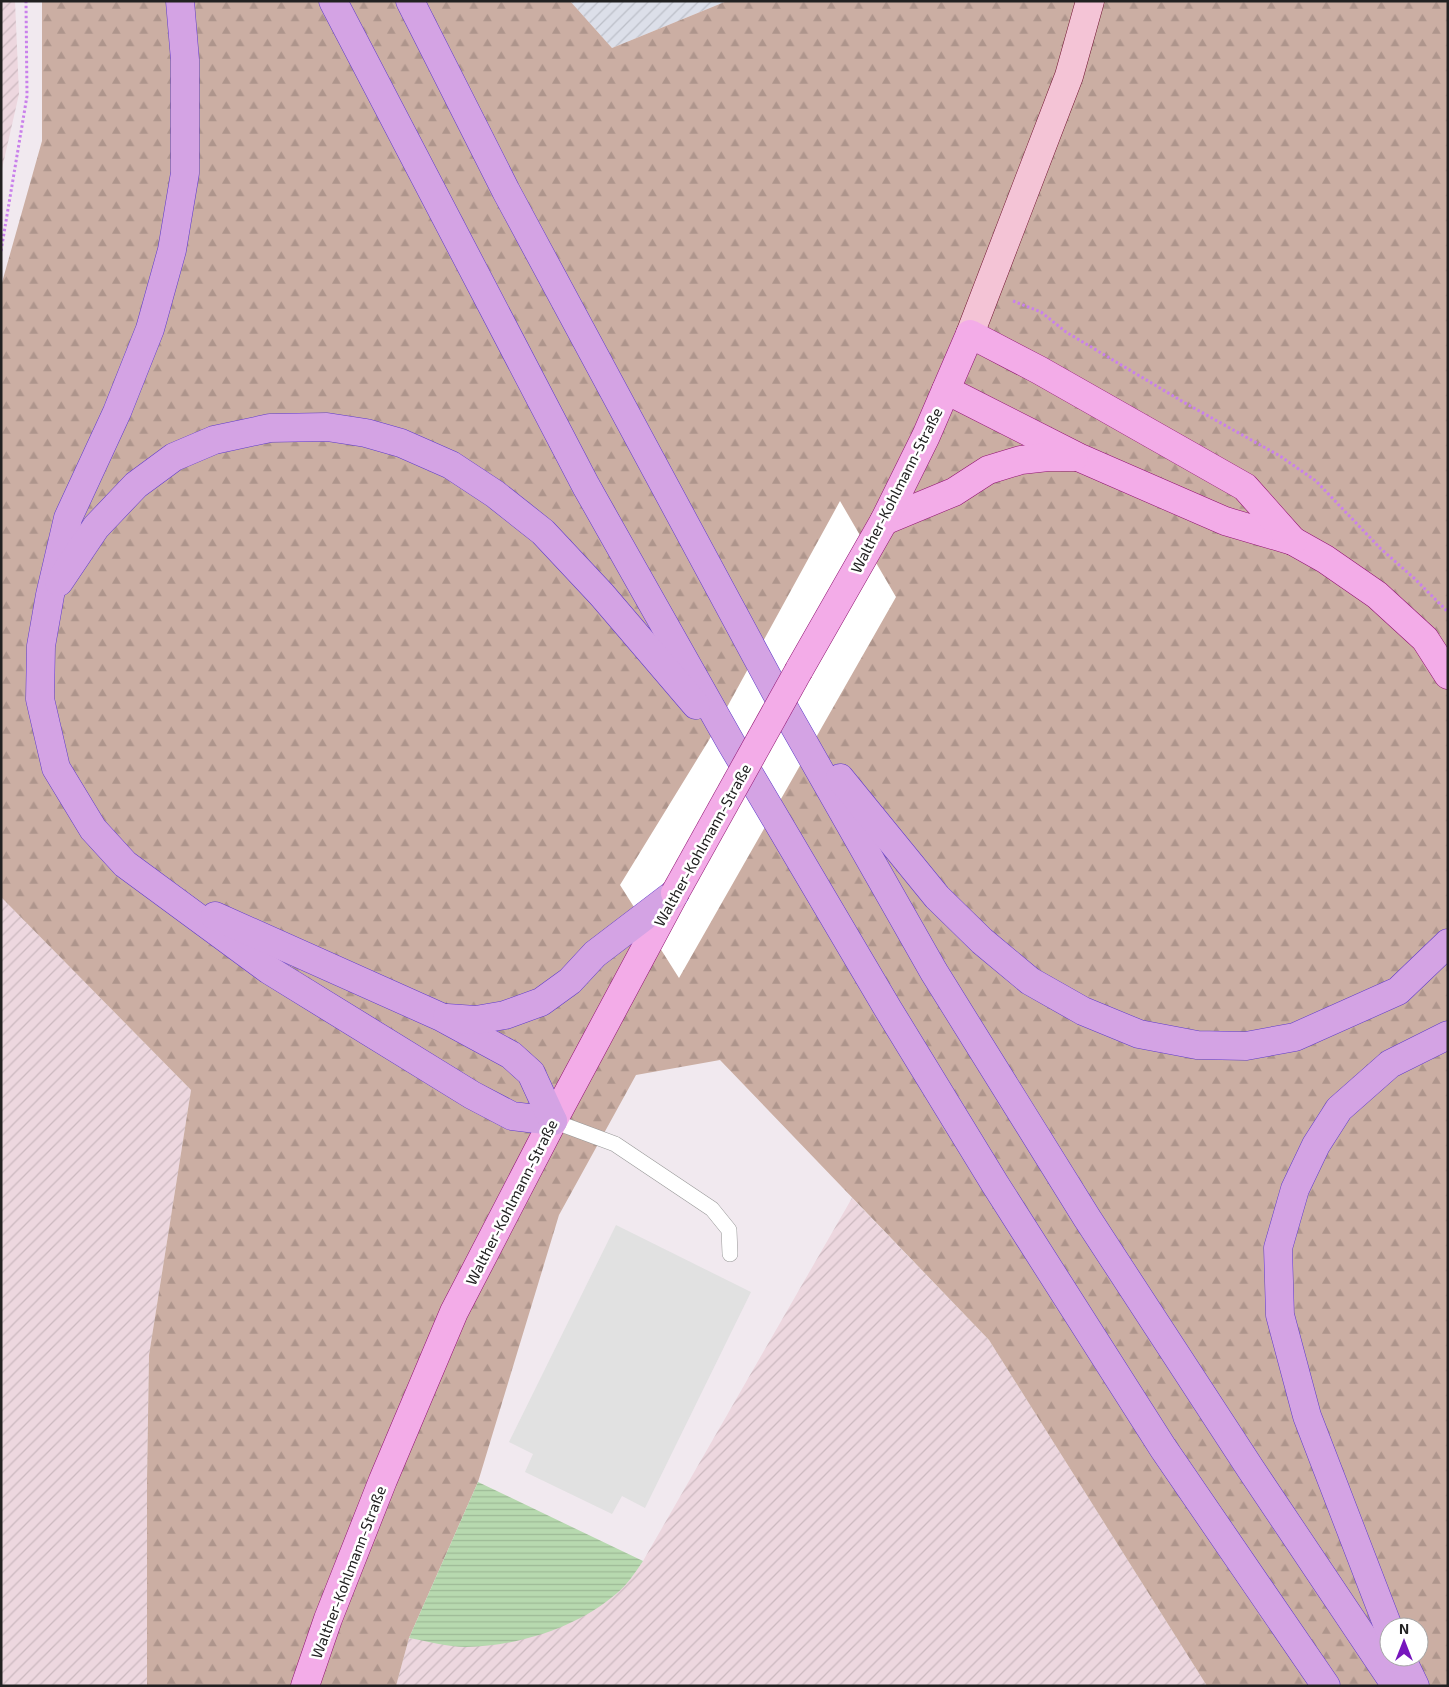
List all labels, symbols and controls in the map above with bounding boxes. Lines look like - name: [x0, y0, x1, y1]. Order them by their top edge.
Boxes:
- street label: Walther-Kohlmann-Straße: [846, 404, 946, 576]
- street label: Walther-Kohlmann-Straße: [650, 760, 754, 930]
- street label: Walther-Kohlmann-Straße: [461, 1116, 561, 1288]
- street label: Walther-Kohlmann-Straße: [307, 1483, 389, 1661]
- north arrow: [1379, 1617, 1429, 1667]
- text: N: [1399, 1620, 1409, 1637]

